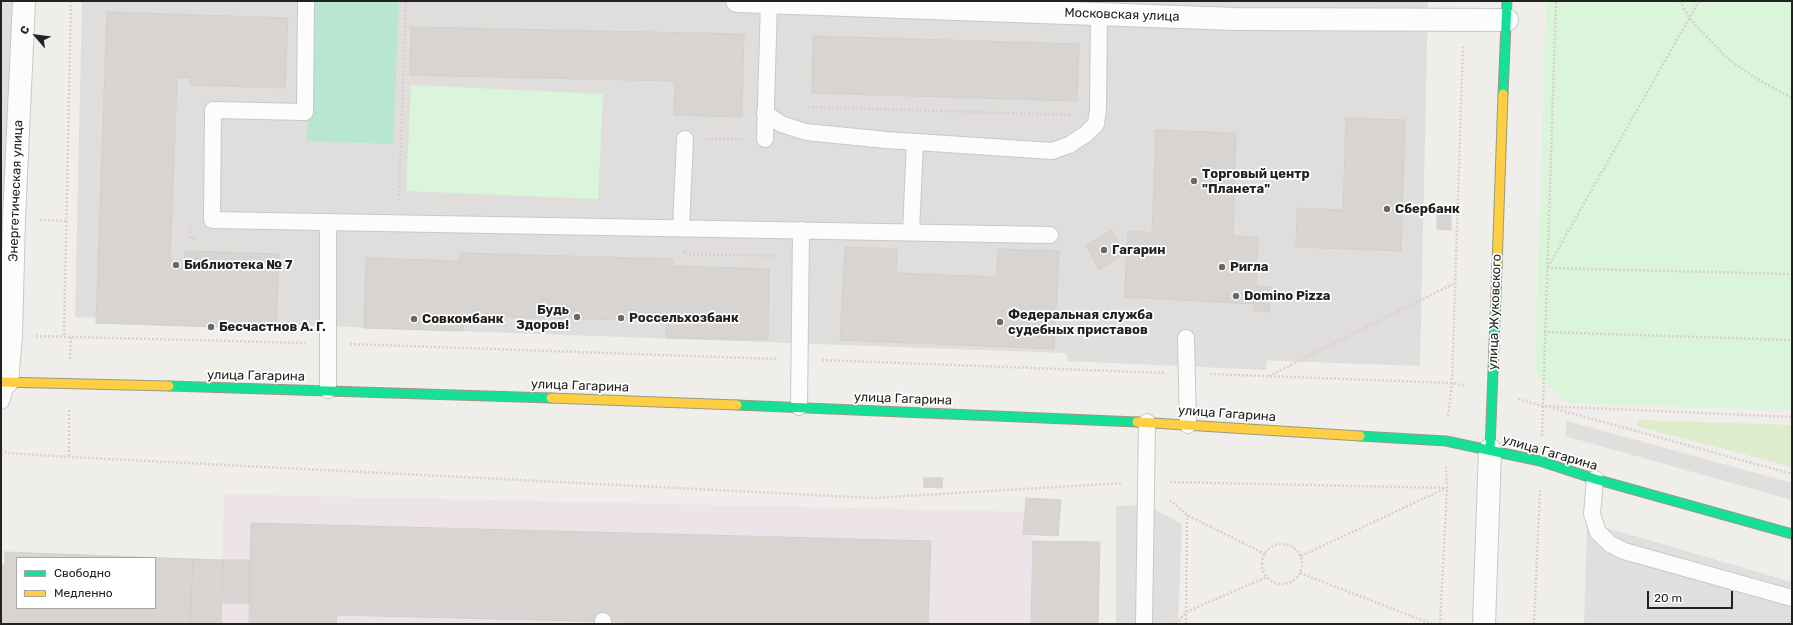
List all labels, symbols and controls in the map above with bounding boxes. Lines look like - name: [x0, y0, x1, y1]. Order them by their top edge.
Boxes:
- street label: Московская улица: [1064, 5, 1180, 25]
- north arrow: [16, 16, 56, 56]
- text: С: [17, 24, 33, 37]
- street label: Энергетическая улица: [6, 120, 26, 262]
- place label: Торговый центр "Планета": [1202, 166, 1310, 197]
- marker: Торговый центр "Планета": [1189, 176, 1199, 186]
- place label: Сбербанк: [1395, 201, 1460, 217]
- marker: Сбербанк: [1382, 204, 1392, 214]
- place label: Гагарин: [1112, 242, 1165, 258]
- marker: Гагарин: [1099, 245, 1109, 255]
- street label: улица Жуковского: [1485, 254, 1505, 370]
- place label: Библиотека № 7: [184, 257, 292, 273]
- place label: Ригла: [1230, 259, 1268, 275]
- marker: Библиотека № 7: [171, 260, 181, 270]
- marker: Ригла: [1217, 262, 1227, 272]
- place label: Domino Pizza: [1244, 288, 1331, 304]
- marker: Domino Pizza: [1231, 291, 1241, 301]
- place label: Будь Здоров!: [516, 302, 569, 333]
- place label: Федеральная служба судебных приставов: [1008, 307, 1153, 338]
- place label: Россельхозбанк: [629, 310, 739, 326]
- place label: Совкомбанк: [422, 311, 504, 327]
- marker: Будь Здоров!: [572, 312, 582, 322]
- marker: Россельхозбанк: [616, 313, 626, 323]
- marker: Совкомбанк: [409, 314, 419, 324]
- marker: Федеральная служба судебных приставов: [995, 317, 1005, 327]
- place label: Бесчастнов А. Г.: [219, 319, 326, 335]
- marker: Бесчастнов А. Г.: [206, 322, 216, 332]
- street label: улица Гагарина: [207, 367, 305, 385]
- street label: улица Гагарина: [531, 376, 629, 396]
- street label: улица Гагарина: [854, 389, 952, 409]
- street label: улица Гагарина: [1178, 403, 1276, 425]
- street label: улица Гагарина: [1501, 432, 1599, 474]
- legend: [16, 557, 156, 609]
- text: Свободно: [54, 566, 111, 580]
- scale bar: [1649, 583, 1735, 609]
- text: Медленно: [54, 586, 113, 600]
- text: 20 m: [1654, 591, 1682, 605]

